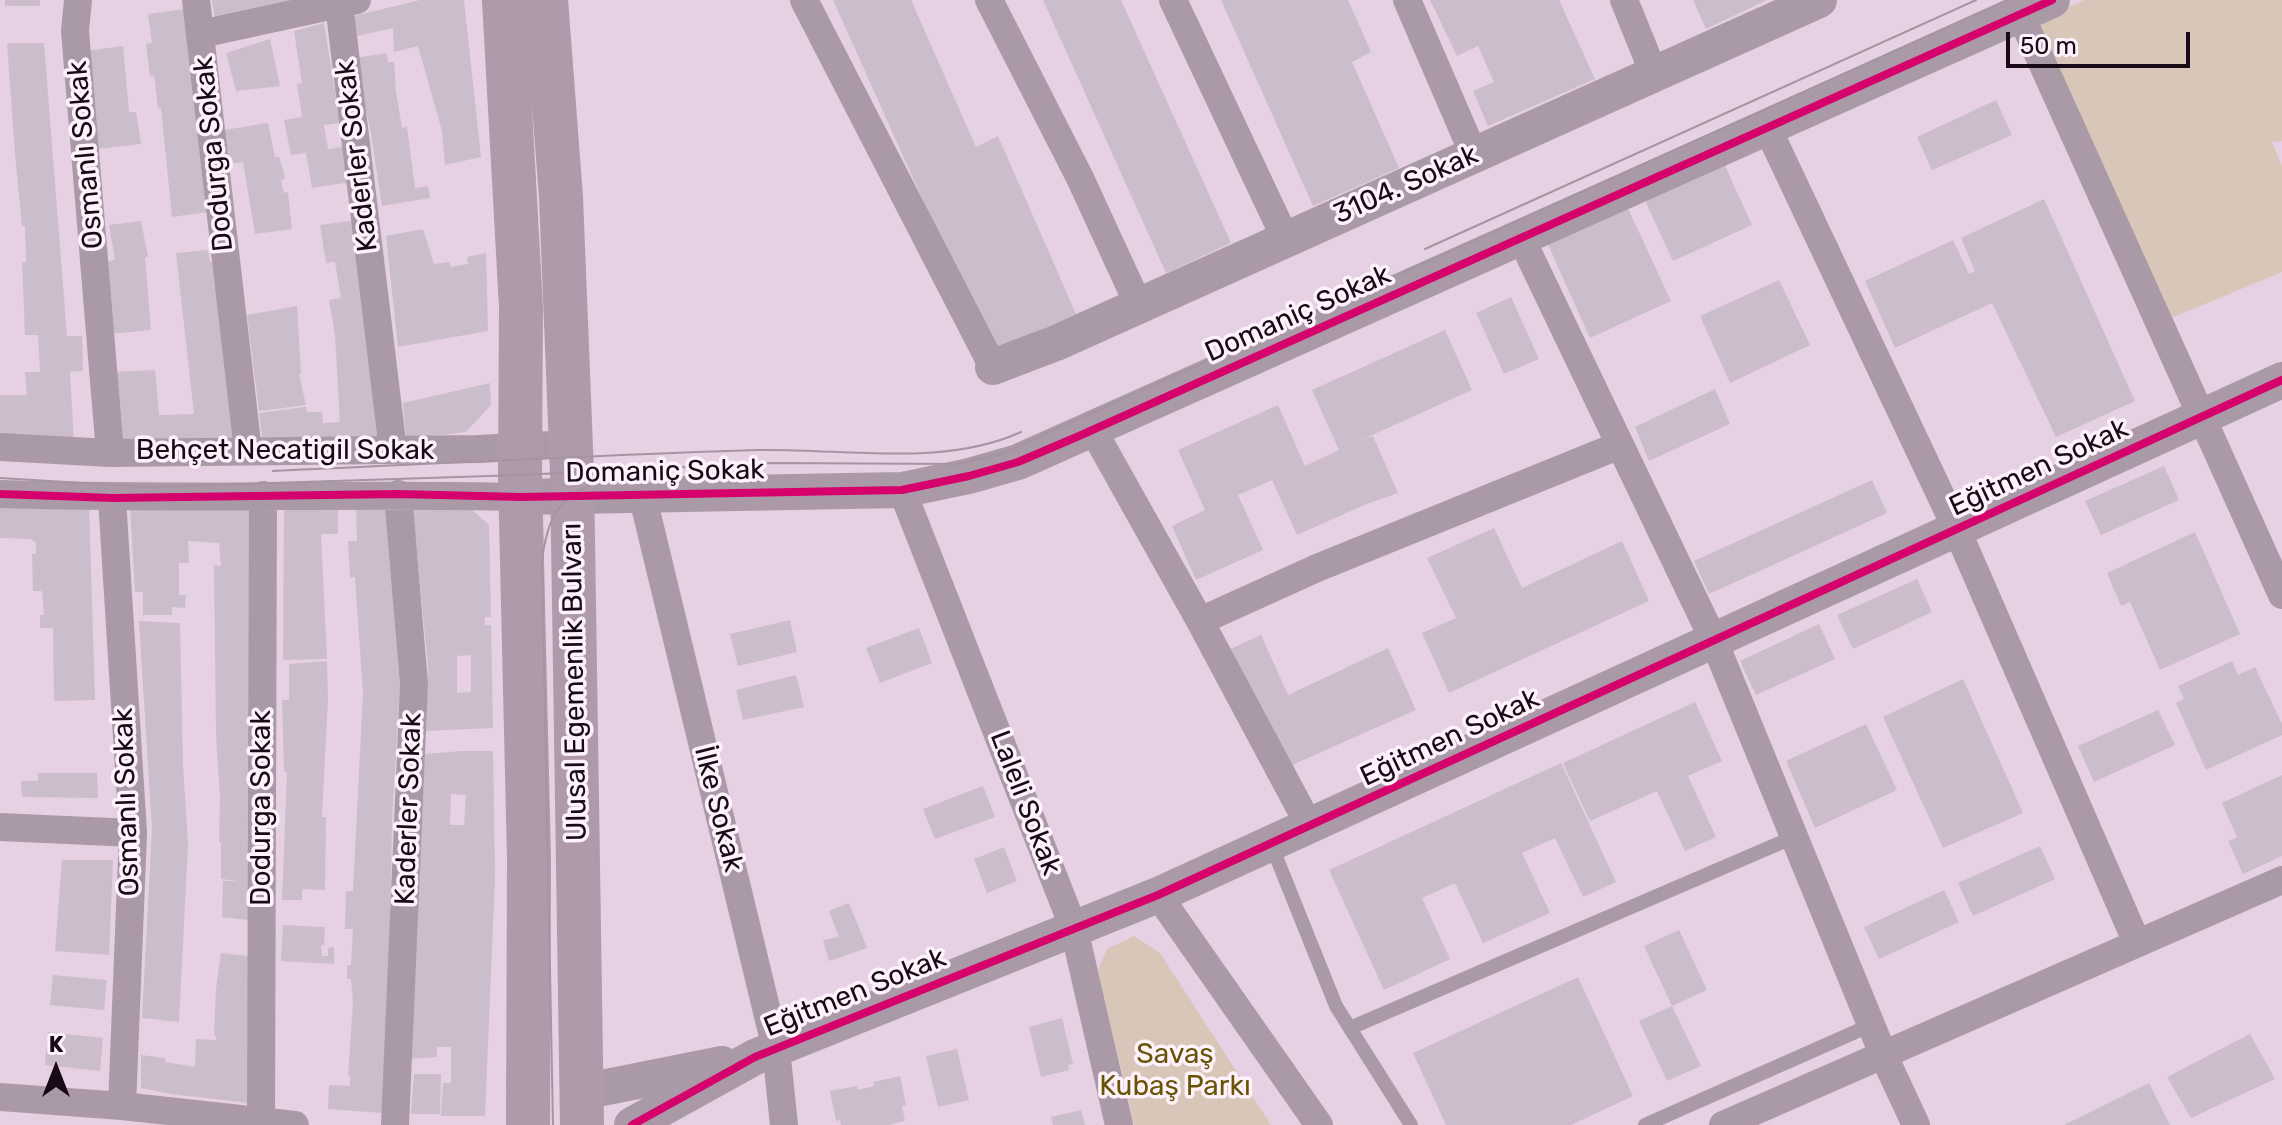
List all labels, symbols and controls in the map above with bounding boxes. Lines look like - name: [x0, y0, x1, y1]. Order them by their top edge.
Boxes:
- scale bar: [2010, 16, 2194, 66]
- text: 50 m: [2020, 32, 2077, 60]
- street label: Dodurga Sokak: [187, 55, 241, 253]
- street label: Kaderler Sokak: [329, 58, 385, 254]
- street label: Osmanlı Sokak: [61, 60, 111, 250]
- street label: 3104. Sokak: [1329, 138, 1483, 232]
- street label: Domaniç Sokak: [1200, 258, 1396, 370]
- street label: Eğitmen Sokak: [1944, 412, 2134, 524]
- street label: Behçet Necatigil Sokak: [136, 434, 434, 468]
- street label: Domaniç Sokak: [565, 453, 765, 491]
- street label: Ulusal Egemenlik Bulvarı: [555, 522, 595, 842]
- street label: Eğitmen Sokak: [1355, 682, 1545, 794]
- street label: Osmanlı Sokak: [107, 707, 147, 897]
- street label: Dodurga Sokak: [245, 710, 279, 906]
- street label: Kaderler Sokak: [389, 712, 429, 906]
- street label: Laleli Sokak: [982, 726, 1068, 880]
- street label: İlke Sokak: [686, 743, 750, 875]
- street label: Eğitmen Sokak: [759, 941, 951, 1045]
- north arrow: [16, 1029, 96, 1109]
- text: K: [49, 1031, 63, 1058]
- park label: Savaş Kubaş Parkı: [1099, 1038, 1251, 1104]

